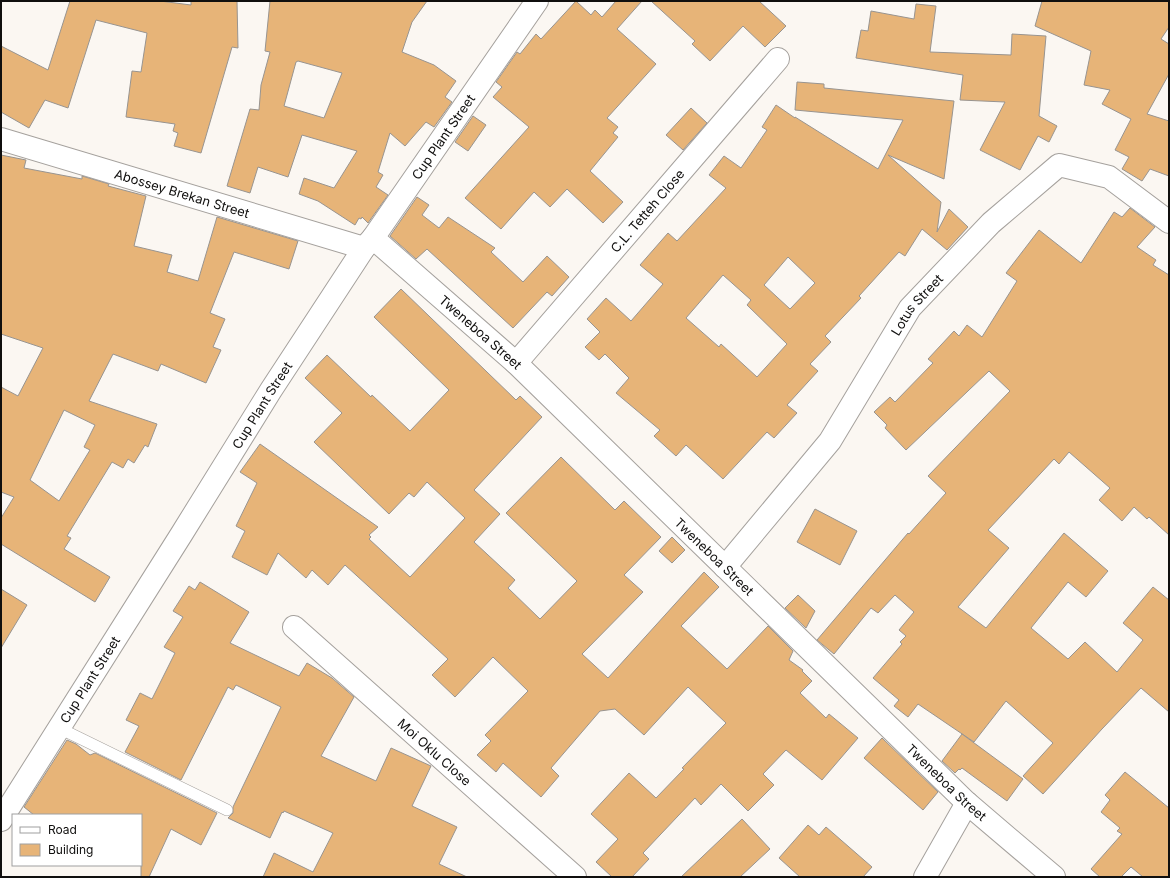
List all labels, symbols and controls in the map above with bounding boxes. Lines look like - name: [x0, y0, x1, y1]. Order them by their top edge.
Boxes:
- street label: Cup Plant Street: [408, 91, 478, 182]
- street label: Abossey Brekan Street: [113, 166, 251, 221]
- street label: C.L. Tetteh Close: [607, 166, 688, 256]
- street label: Lotus Street: [887, 271, 946, 338]
- street label: Tweneboa Street: [436, 292, 525, 372]
- street label: Cup Plant Street: [228, 359, 295, 452]
- street label: Tweneboa Street: [671, 514, 757, 599]
- street label: Cup Plant Street: [56, 633, 123, 726]
- street label: Moi Oklu Close: [394, 715, 474, 789]
- street label: Tweneboa Street: [903, 741, 990, 824]
- legend: [12, 814, 142, 866]
- text: Road: [48, 822, 77, 837]
- text: Building: [48, 842, 93, 857]

